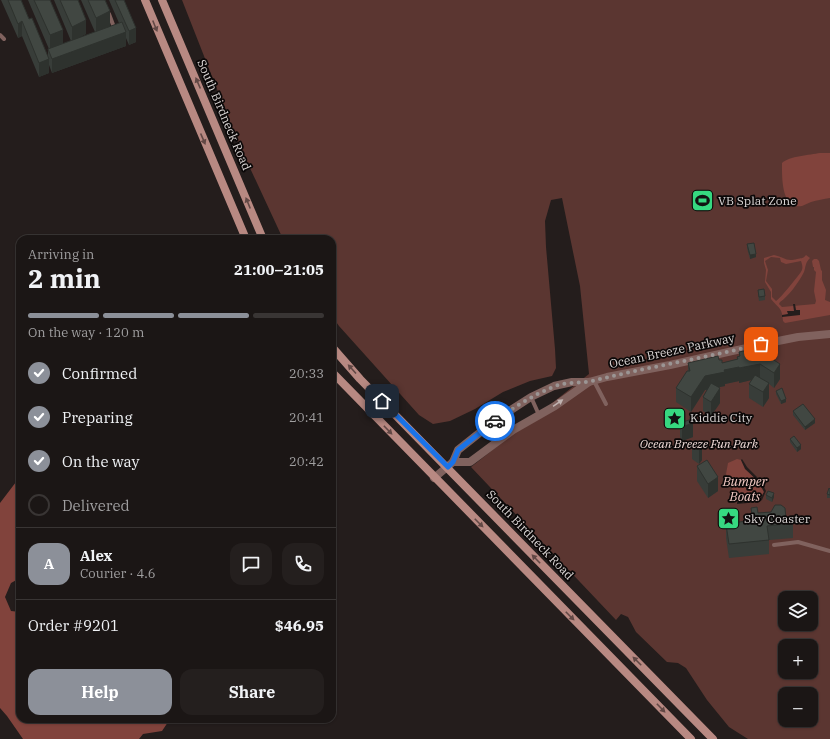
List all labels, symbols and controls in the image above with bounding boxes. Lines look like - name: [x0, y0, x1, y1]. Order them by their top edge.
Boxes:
- one-way arrow: [153, 20, 159, 32]
- street label: South Birdneck Road: [194, 57, 255, 172]
- one-way arrow: [194, 77, 200, 89]
- one-way arrow: [200, 133, 206, 144]
- sports icon: VB Splat Zone: [690, 188, 716, 214]
- place label: VB Splat Zone: [718, 193, 797, 208]
- one-way arrow: [245, 198, 251, 209]
- text: Arriving in: [28, 246, 94, 263]
- text: 21:00–21:05: [234, 260, 324, 279]
- text: 2 min: [28, 261, 101, 295]
- text: On the way · 120 m: [28, 324, 144, 341]
- pin: [744, 327, 778, 361]
- street label: Ocean Breeze Parkway: [608, 330, 737, 371]
- icon: bag: [750, 333, 772, 355]
- icon: check: [28, 362, 50, 384]
- text: Confirmed: [62, 364, 137, 383]
- one-way arrow: [347, 364, 356, 374]
- text: 20:33: [289, 365, 324, 382]
- pin: [365, 384, 399, 418]
- icon: home: [371, 390, 393, 412]
- one-way arrow: [553, 399, 563, 407]
- courier: [475, 401, 515, 441]
- place icon: Kiddie City: [662, 405, 688, 431]
- icon: check: [28, 406, 50, 428]
- text: Preparing: [62, 408, 133, 427]
- text: 20:41: [289, 409, 324, 426]
- icon: car: [484, 410, 506, 432]
- place label: Kiddie City: [690, 410, 753, 425]
- one-way arrow: [383, 425, 393, 435]
- park label: Ocean Breeze Fun Park: [640, 436, 759, 451]
- icon: check: [28, 450, 50, 472]
- text: On the way: [62, 452, 140, 471]
- text: 20:42: [289, 453, 324, 470]
- water label: Bumper Boats: [722, 473, 768, 505]
- street label: South Birdneck Road: [484, 487, 577, 583]
- text: Delivered: [62, 496, 130, 515]
- place icon: Sky Coaster: [716, 506, 742, 532]
- place label: Sky Coaster: [744, 511, 811, 526]
- one-way arrow: [474, 518, 484, 528]
- button: chat: [230, 543, 272, 585]
- button: phone: [282, 543, 324, 585]
- text: Alex: [80, 546, 112, 565]
- text: A: [44, 554, 54, 573]
- one-way arrow: [532, 554, 541, 564]
- text: Courier · 4.6: [80, 565, 156, 582]
- map controls: [778, 591, 818, 727]
- button: layers: [778, 591, 818, 631]
- one-way arrow: [565, 611, 575, 621]
- text: Order #9201: [28, 616, 119, 635]
- text: $46.95: [275, 616, 324, 635]
- button: +: [778, 639, 818, 679]
- one-way arrow: [632, 656, 642, 666]
- button: Help: [28, 669, 172, 715]
- button: Share: [180, 669, 324, 715]
- button: −: [778, 687, 818, 727]
- one-way arrow: [656, 703, 666, 713]

